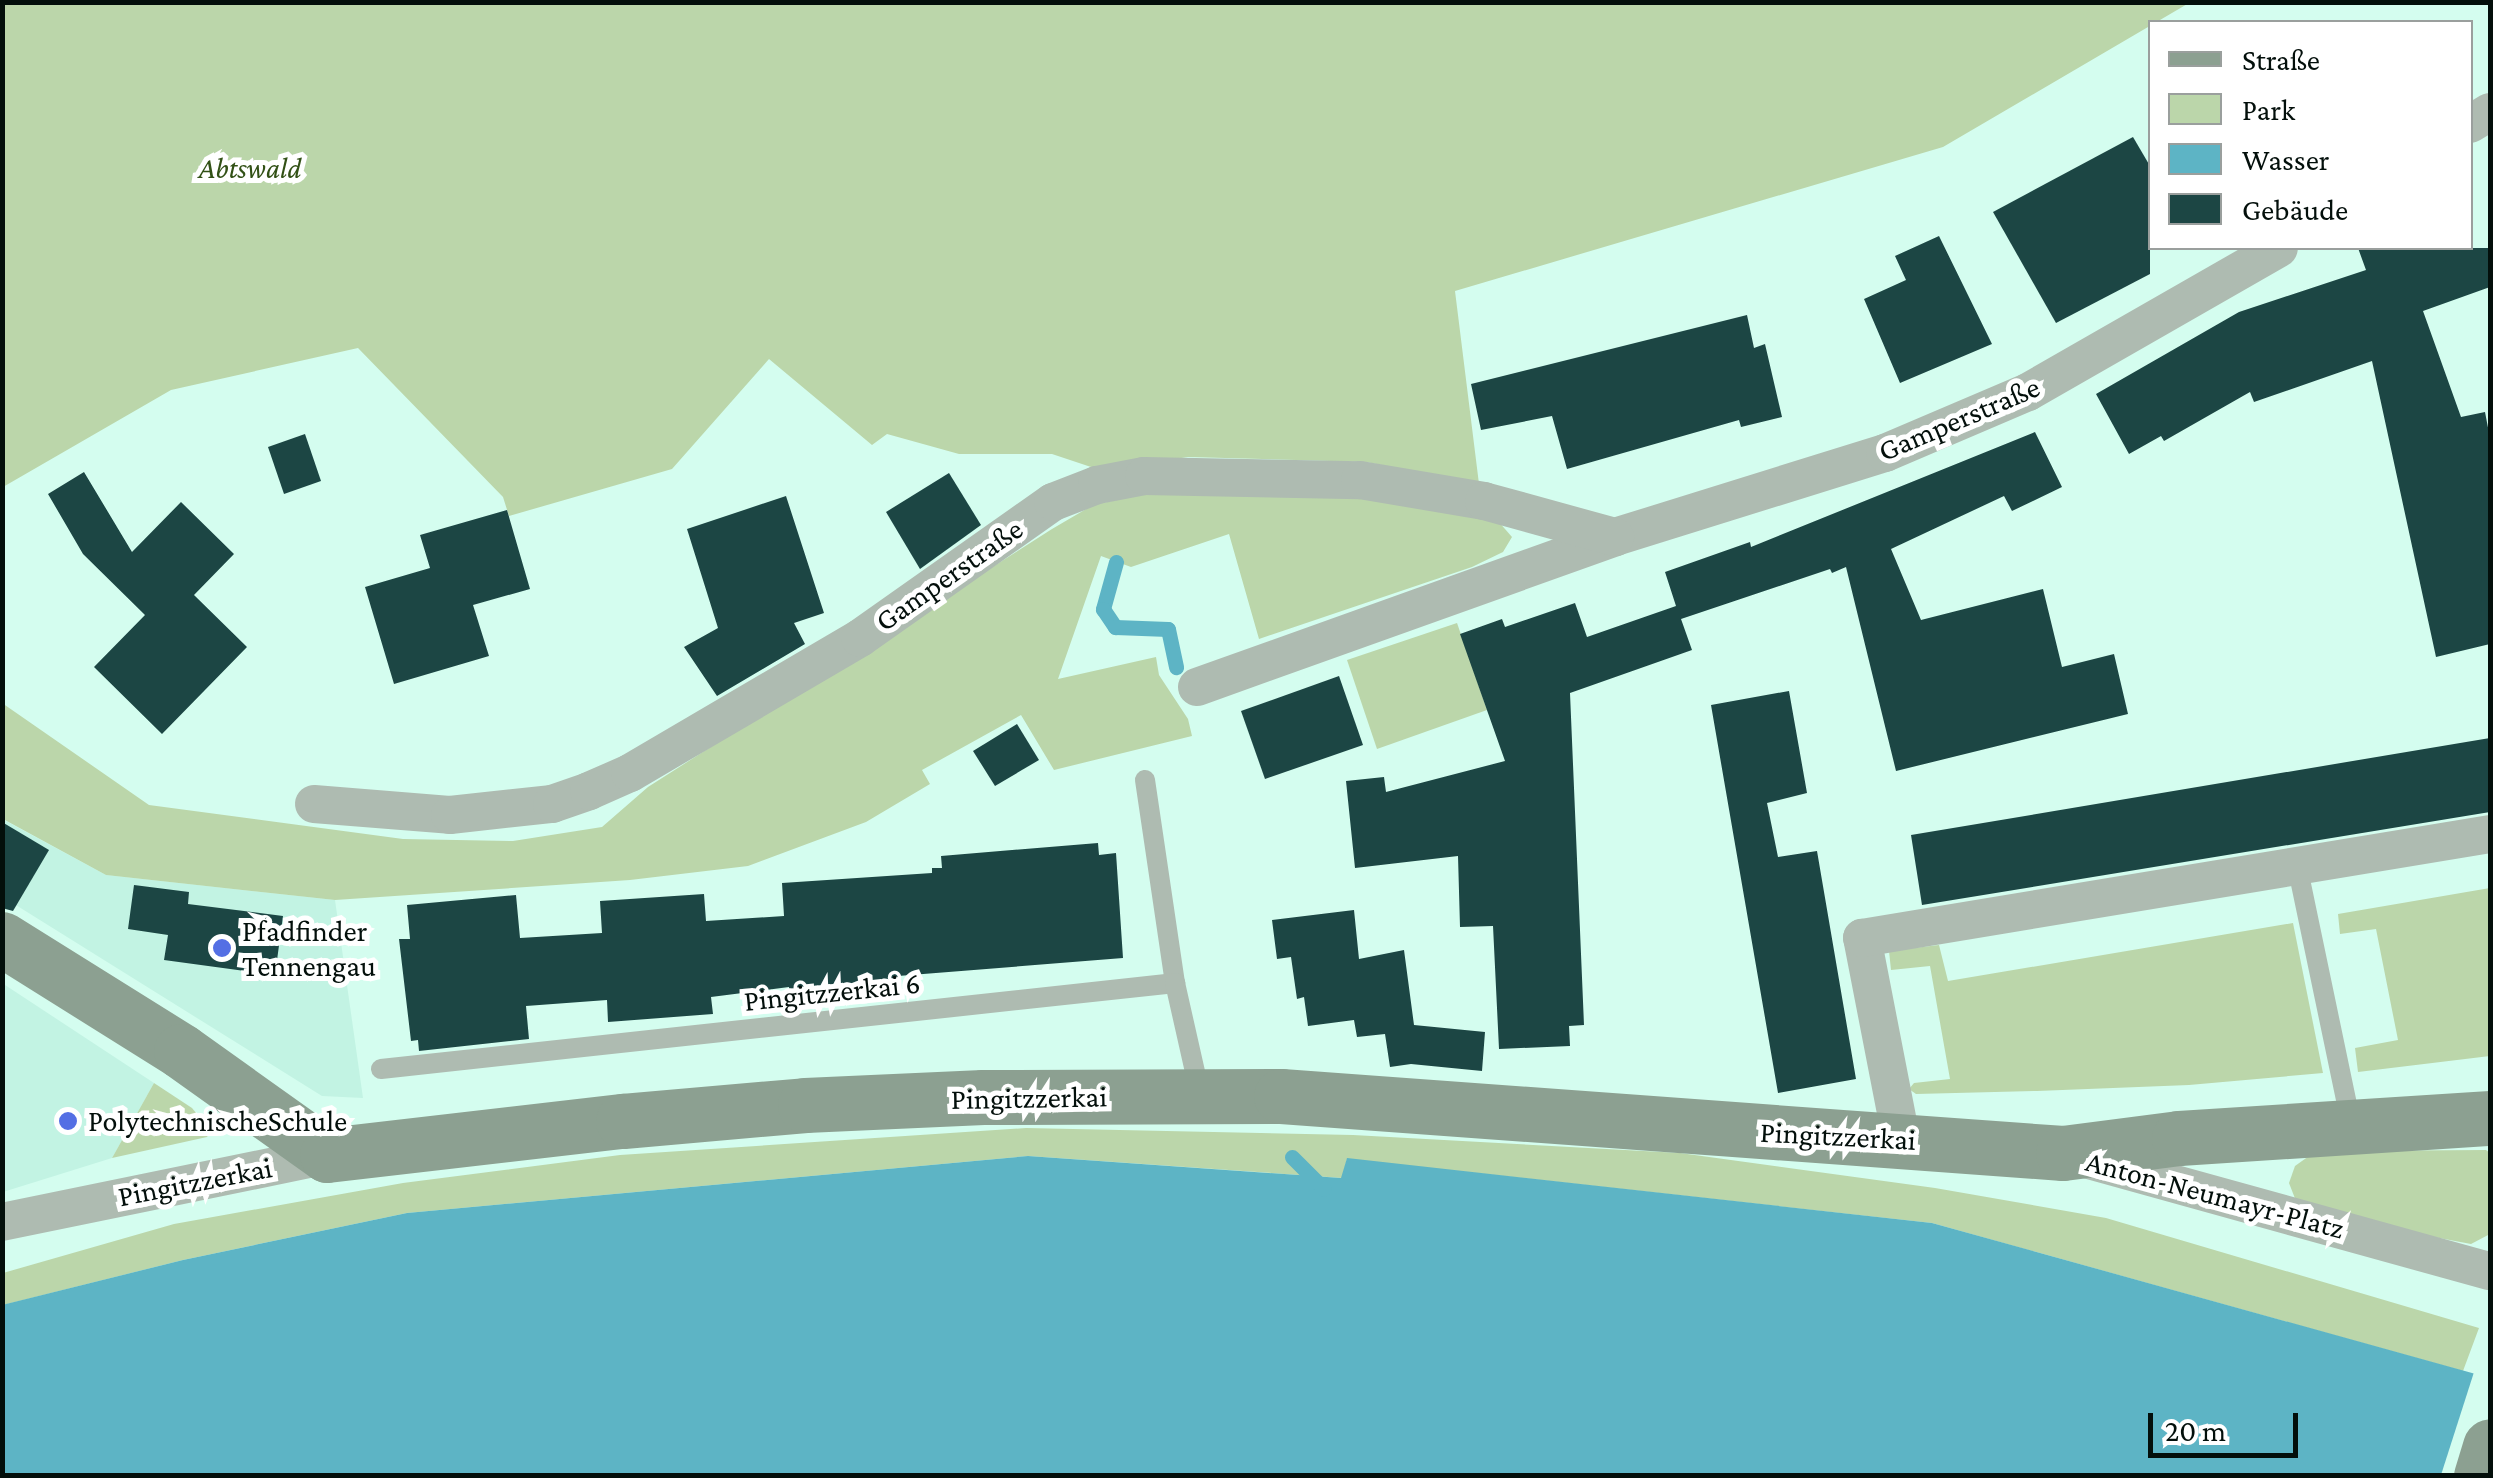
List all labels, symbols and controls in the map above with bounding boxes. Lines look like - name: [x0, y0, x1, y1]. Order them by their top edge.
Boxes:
- legend: [2148, 20, 2473, 250]
- text: Straße: [2242, 43, 2320, 76]
- text: Park: [2242, 93, 2295, 126]
- text: Wasser: [2242, 143, 2329, 176]
- park label: Abtswald: [199, 150, 301, 186]
- text: Gebäude: [2242, 193, 2348, 226]
- street label: Gamperstraße: [1873, 369, 2045, 469]
- street label: Gamperstraße: [868, 511, 1030, 639]
- place label: Pfadfinder Tennengau: [242, 913, 376, 984]
- marker: Pfadfinder Tennengau: [211, 937, 233, 959]
- street label: Pingitzzerkai 6: [742, 965, 922, 1019]
- street label: Pingitzzerkai: [951, 1079, 1107, 1117]
- place label: PolytechnischeSchule: [88, 1103, 347, 1139]
- marker: PolytechnischeSchule: [57, 1110, 79, 1132]
- street label: Pingitzzerkai: [1759, 1114, 1917, 1158]
- street label: Anton-Neumayr-Platz: [2082, 1143, 2348, 1247]
- street label: Pingitzzerkai: [115, 1149, 275, 1215]
- scale bar: [2153, 1393, 2303, 1455]
- text: 20 m: [2165, 1414, 2226, 1447]

